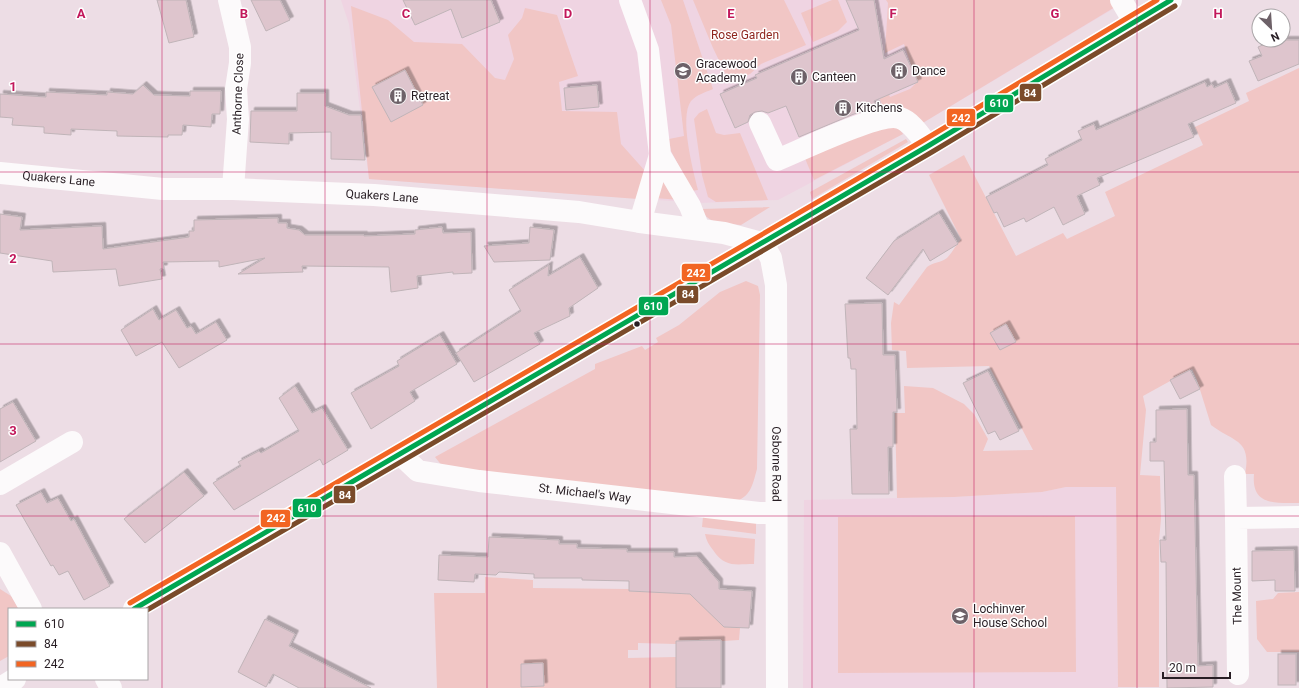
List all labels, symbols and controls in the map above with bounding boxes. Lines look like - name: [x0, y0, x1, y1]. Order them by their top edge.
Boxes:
- text: A: [77, 6, 86, 21]
- text: B: [240, 6, 248, 21]
- text: C: [402, 6, 411, 21]
- text: D: [564, 6, 572, 21]
- text: E: [727, 6, 735, 21]
- text: F: [889, 6, 897, 21]
- text: G: [1051, 6, 1060, 21]
- text: H: [1213, 6, 1223, 21]
- north arrow: [1251, 8, 1291, 48]
- park label: Rose Garden: [711, 28, 779, 42]
- text: N: [1269, 29, 1281, 44]
- street label: Anthorne Close: [230, 53, 246, 135]
- place label: Gracewood Academy: [696, 57, 757, 85]
- school or university icon: Gracewood Academy: [673, 61, 693, 81]
- building icon: Dance: [889, 61, 909, 81]
- place label: Dance: [912, 64, 946, 78]
- building icon: Canteen: [789, 67, 809, 87]
- place label: Canteen: [812, 70, 856, 84]
- text: 1: [9, 79, 17, 94]
- line badge: 84: [1019, 83, 1042, 102]
- building icon: Retreat: [388, 86, 408, 106]
- text: 84: [1024, 87, 1037, 100]
- place label: Retreat: [411, 89, 450, 103]
- line badge: 610: [984, 94, 1014, 113]
- text: 610: [990, 97, 1008, 110]
- building icon: Kitchens: [833, 98, 853, 118]
- place label: Kitchens: [856, 101, 902, 115]
- line badge: 242: [946, 108, 976, 127]
- text: 242: [952, 112, 970, 125]
- street label: Quakers Lane: [22, 168, 96, 189]
- street label: Quakers Lane: [345, 187, 419, 206]
- text: 2: [9, 251, 17, 266]
- line badge: 242: [681, 263, 711, 282]
- text: 242: [687, 267, 705, 280]
- line badge: 84: [676, 285, 699, 304]
- text: 84: [682, 288, 695, 301]
- line badge: 610: [638, 296, 669, 316]
- text: 610: [644, 300, 662, 313]
- unlabelled marker: [632, 319, 642, 329]
- text: 3: [9, 423, 17, 438]
- street label: Osborne Road: [769, 426, 784, 502]
- street label: St. Michael's Way: [538, 481, 632, 505]
- line badge: 84: [333, 485, 356, 504]
- text: 84: [339, 489, 352, 502]
- line badge: 610: [292, 498, 322, 518]
- text: 610: [298, 502, 316, 515]
- line badge: 242: [260, 509, 291, 528]
- text: 242: [267, 512, 285, 525]
- street label: The Mount: [1229, 567, 1245, 625]
- place label: Lochinver House School: [973, 602, 1047, 630]
- school or university icon: Lochinver House School: [950, 606, 970, 626]
- legend: [8, 608, 148, 680]
- text: 610: [44, 617, 64, 631]
- text: 84: [44, 637, 58, 651]
- scale bar: [1163, 654, 1230, 680]
- text: 242: [44, 657, 64, 671]
- text: 20 m: [1169, 661, 1196, 675]

